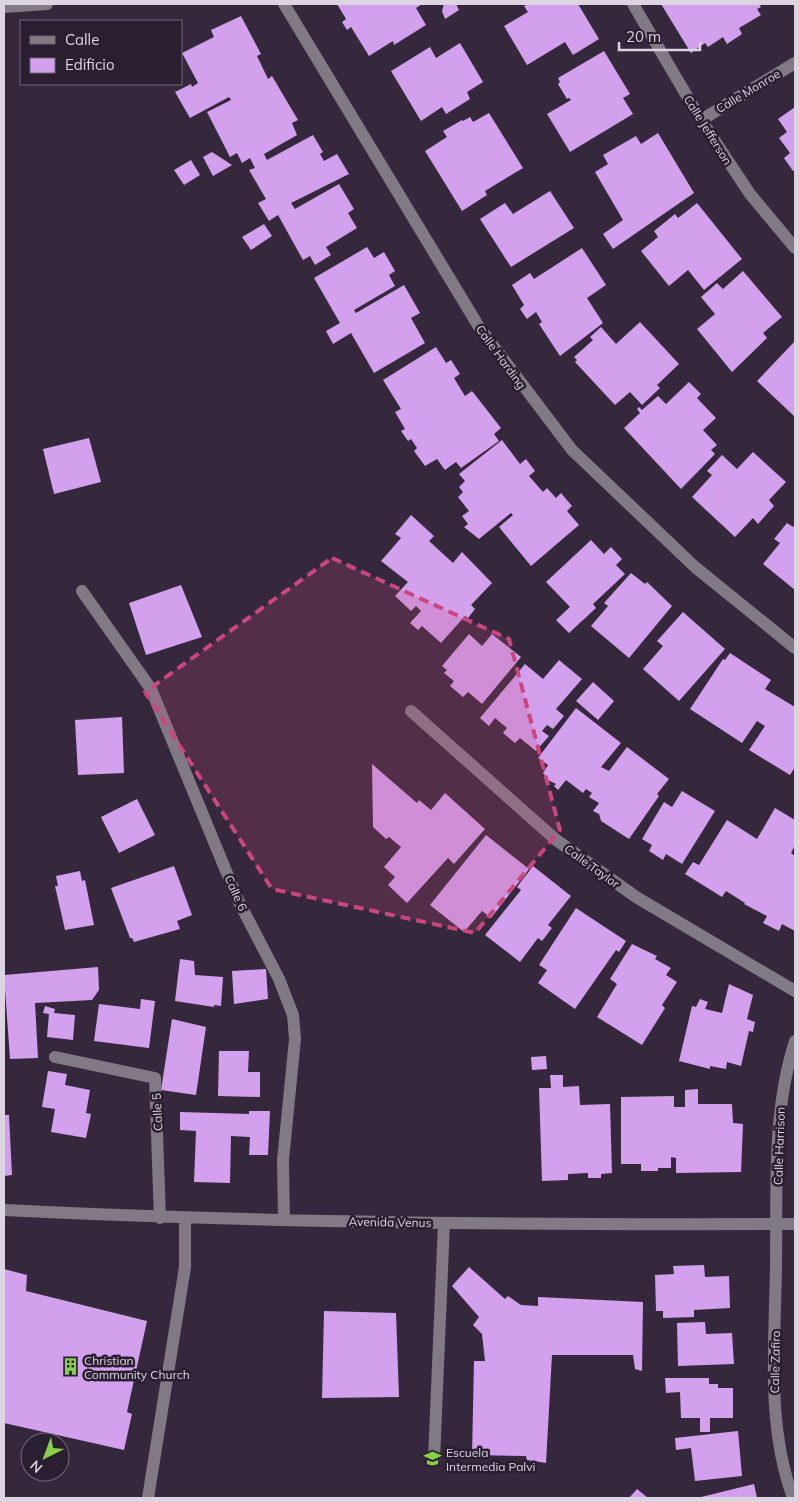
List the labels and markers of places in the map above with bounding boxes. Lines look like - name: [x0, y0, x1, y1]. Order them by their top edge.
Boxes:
- place label: Christian Community Church: [84, 1353, 190, 1382]
- building icon: Christian Community Church: [60, 1357, 80, 1377]
- place label: Escuela Intermedia Palvi: [446, 1445, 536, 1474]
- school or university icon: Escuela Intermedia Palvi: [422, 1449, 442, 1469]

